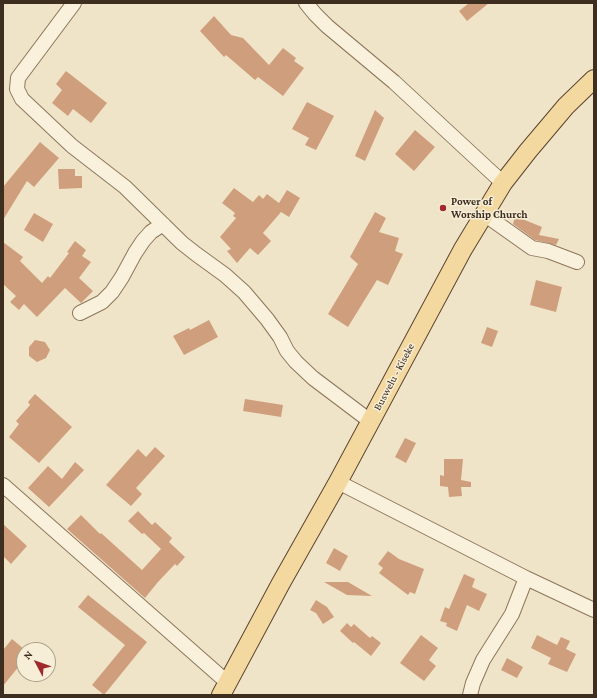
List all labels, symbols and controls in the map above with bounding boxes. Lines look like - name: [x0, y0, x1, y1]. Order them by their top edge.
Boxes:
- place label: Power of Worship Church: [451, 195, 528, 221]
- marker: Power of Worship Church: [438, 203, 448, 213]
- street label: Buswelu - Kiseke: [371, 341, 417, 413]
- north arrow: [16, 642, 56, 682]
- text: N: [21, 648, 35, 662]

